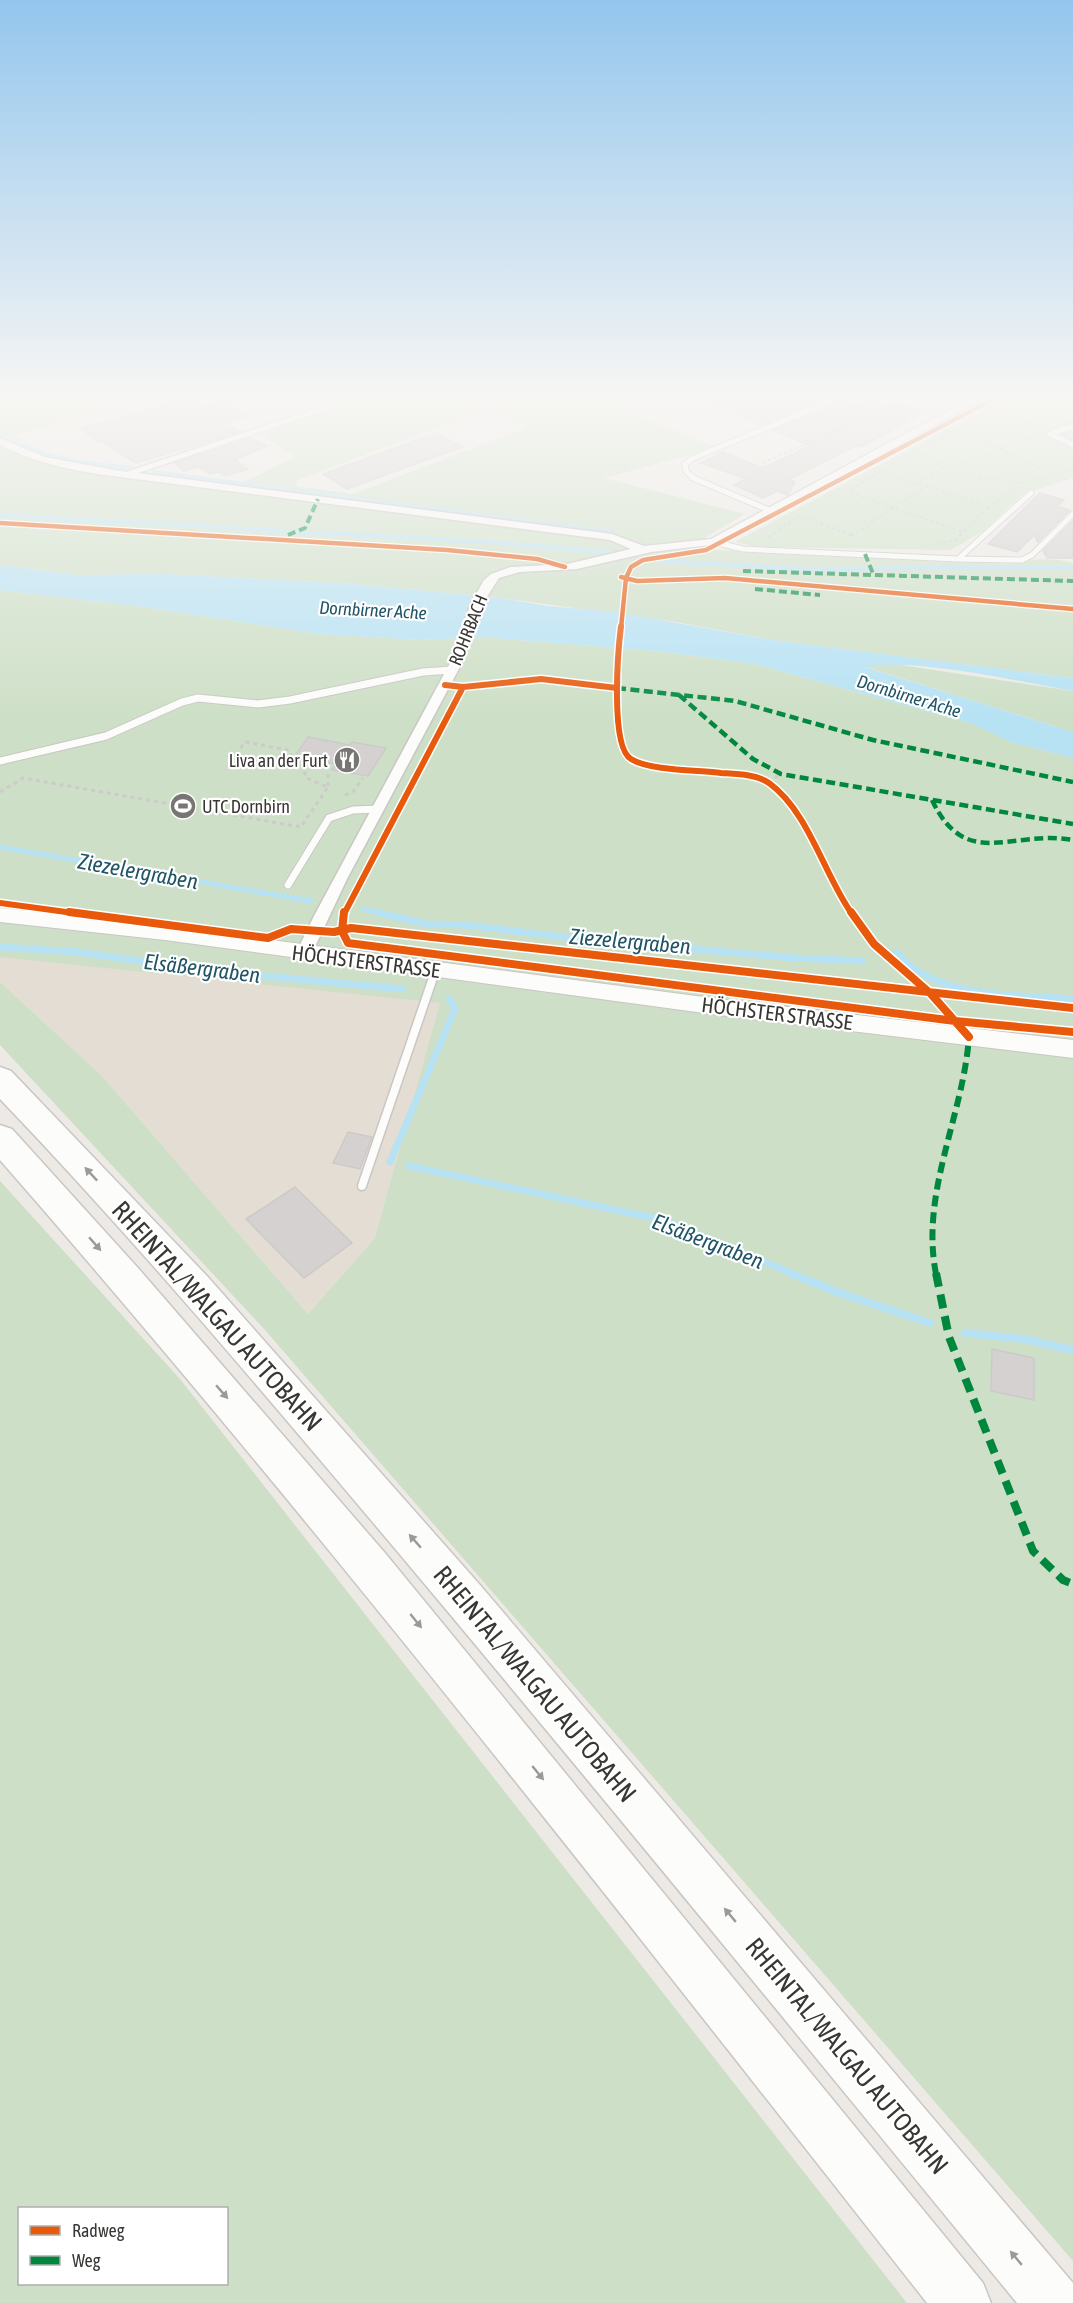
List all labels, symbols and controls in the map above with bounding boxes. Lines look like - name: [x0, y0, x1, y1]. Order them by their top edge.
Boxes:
- street label: ROHRBACH: [444, 591, 492, 669]
- water label: Dornbirner Ache: [319, 597, 427, 623]
- water label: Dornbirner Ache: [854, 670, 964, 722]
- restaurant icon: Liva an der Furt: [332, 745, 362, 775]
- place label: Liva an der Furt: [229, 750, 328, 771]
- sports icon: UTC Dornbirn: [168, 791, 198, 821]
- place label: UTC Dornbirn: [202, 796, 290, 817]
- water label: Ziezelergraben: [76, 848, 200, 894]
- water label: Ziezelergraben: [568, 923, 692, 959]
- street label: HÖCHSTERSTRASSE: [291, 940, 441, 982]
- water label: Elsäßergraben: [142, 948, 262, 988]
- street label: HÖCHSTER STRASSE: [700, 992, 854, 1034]
- one-way arrow: [84, 1168, 98, 1182]
- street label: RHEINTAL/WALGAU AUTOBAHN: [106, 1195, 328, 1437]
- water label: Elsäßergraben: [649, 1208, 768, 1274]
- one-way arrow: [88, 1236, 101, 1251]
- one-way arrow: [215, 1384, 229, 1399]
- one-way arrow: [408, 1533, 421, 1549]
- street label: RHEINTAL/WALGAU AUTOBAHN: [427, 1560, 643, 1808]
- one-way arrow: [409, 1613, 422, 1628]
- one-way arrow: [531, 1765, 544, 1781]
- one-way arrow: [723, 1907, 736, 1923]
- street label: RHEINTAL/WALGAU AUTOBAHN: [739, 1932, 955, 2180]
- legend: [18, 2207, 228, 2285]
- text: Radweg: [72, 2220, 125, 2241]
- text: Weg: [72, 2250, 101, 2271]
- one-way arrow: [1009, 2250, 1022, 2266]

